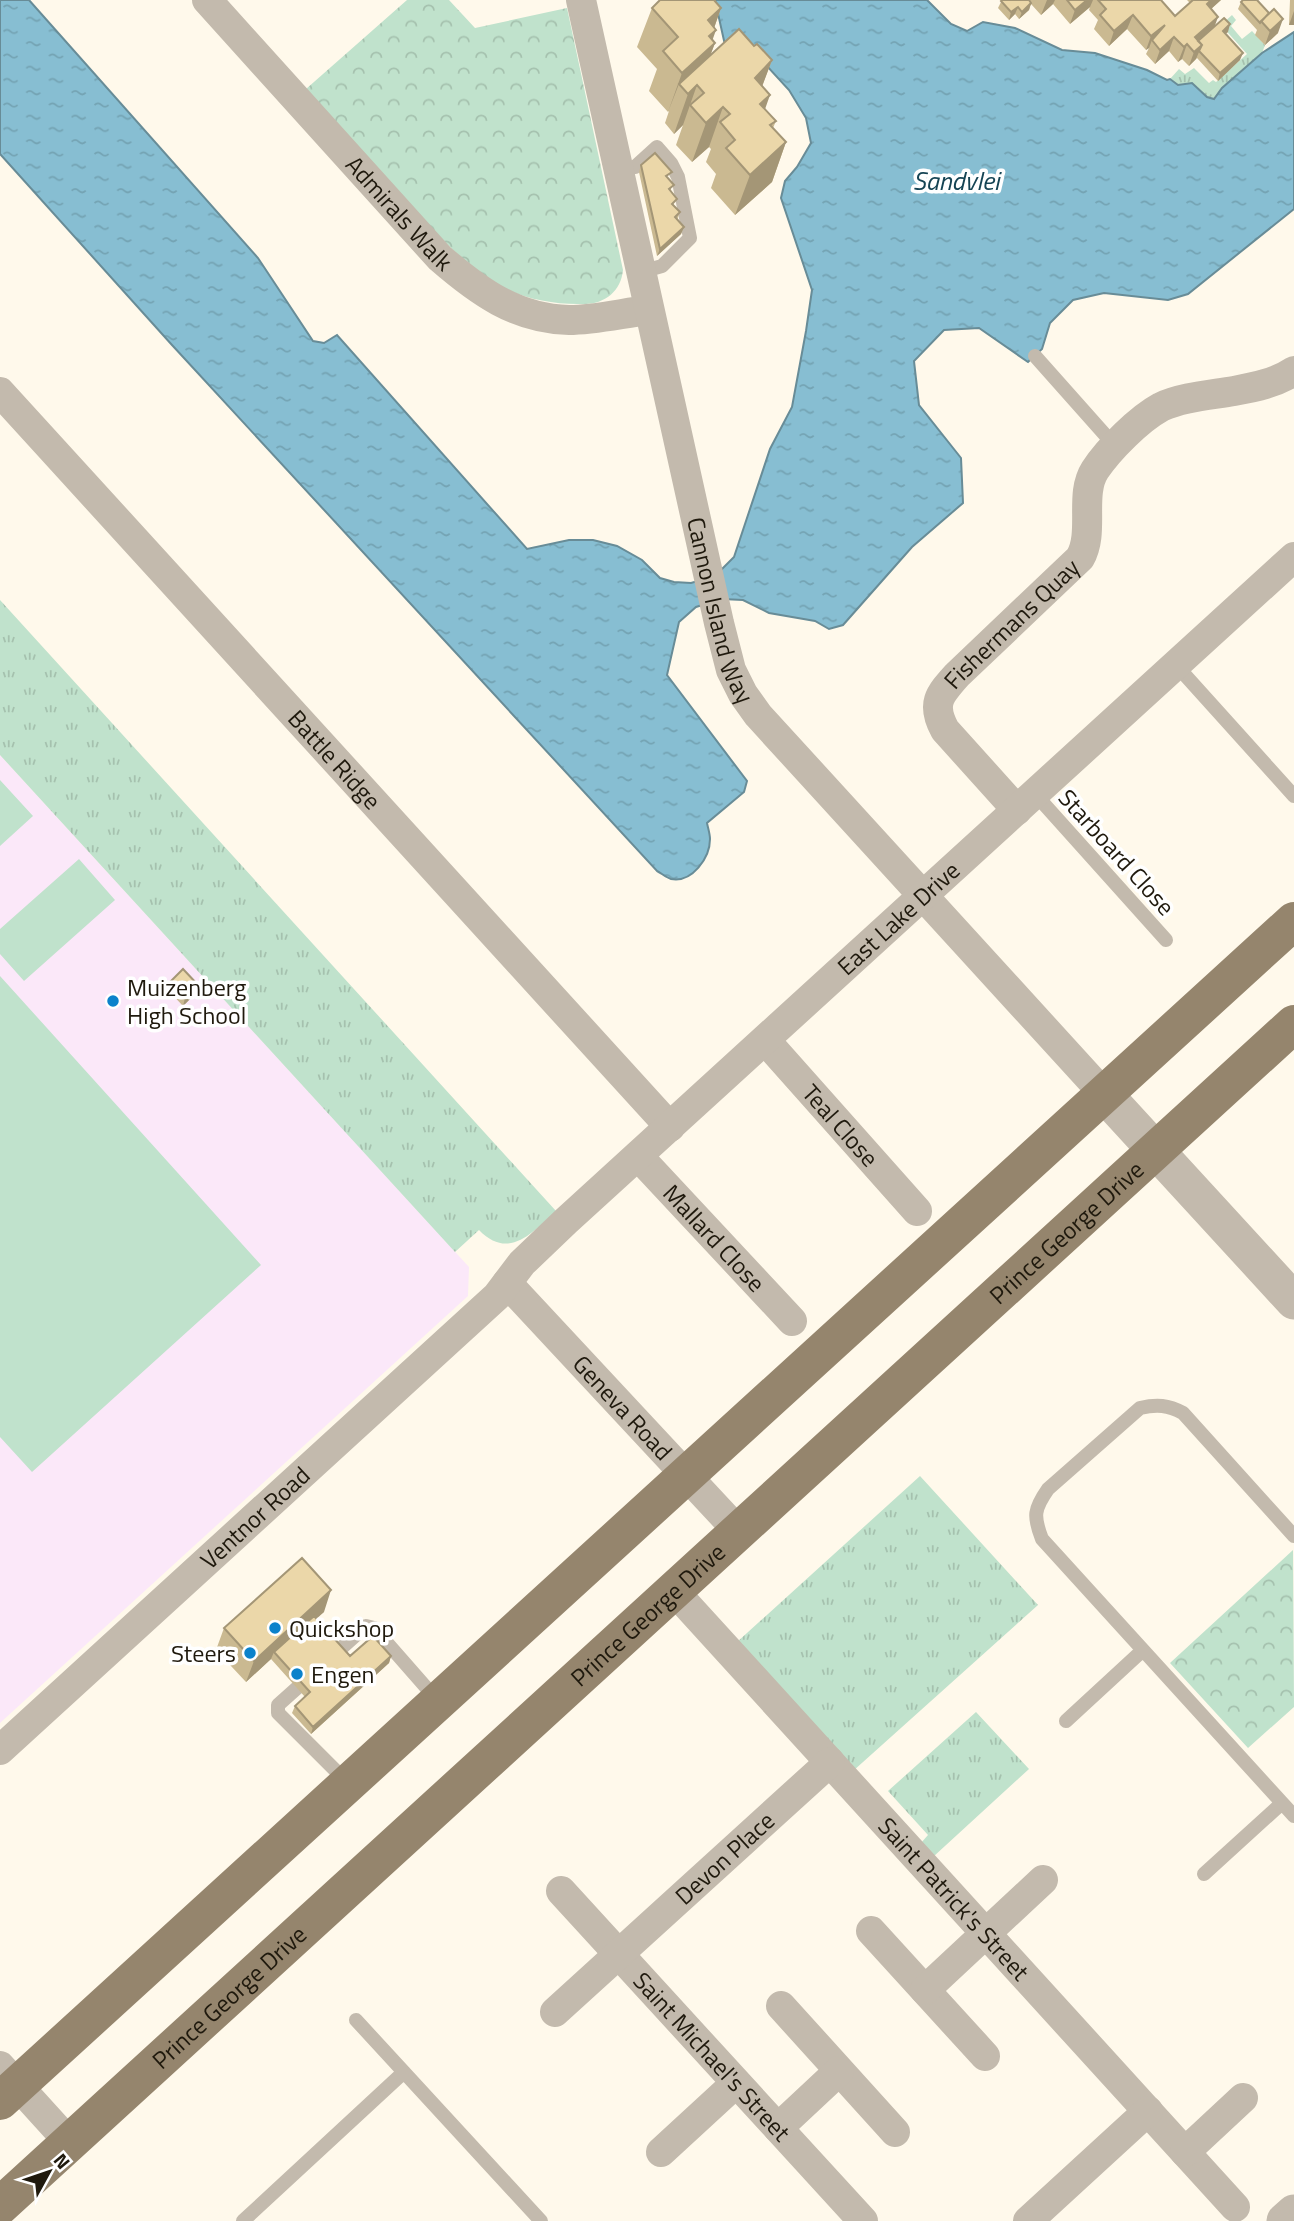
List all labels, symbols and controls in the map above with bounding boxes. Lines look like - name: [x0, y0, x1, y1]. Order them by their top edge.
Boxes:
- street label: Admirals Walk: [338, 147, 461, 280]
- water label: Sandvlei: [913, 161, 1002, 200]
- street label: Cannon Island Way: [678, 514, 763, 712]
- street label: Fishermans Quay: [935, 549, 1088, 697]
- street label: Battle Ridge: [280, 701, 390, 817]
- street label: Starboard Close: [1050, 781, 1184, 923]
- street label: East Lake Drive: [829, 853, 968, 983]
- place label: Muizenberg High School: [127, 969, 246, 1033]
- marker: Muizenberg High School: [105, 993, 121, 1009]
- street label: Teal Close: [794, 1076, 887, 1175]
- street label: Prince George Drive: [981, 1152, 1152, 1312]
- street label: Mallard Close: [655, 1176, 774, 1300]
- street label: Geneva Road: [565, 1347, 681, 1468]
- street label: Ventnor Road: [192, 1458, 318, 1577]
- street label: Prince George Drive: [562, 1534, 733, 1695]
- place label: Quickshop: [289, 1610, 394, 1646]
- marker: Quickshop: [267, 1620, 283, 1636]
- place label: Steers: [171, 1635, 236, 1671]
- marker: Steers: [242, 1645, 258, 1661]
- place label: Engen: [311, 1656, 375, 1692]
- marker: Engen: [289, 1666, 305, 1682]
- street label: Devon Place: [667, 1803, 782, 1913]
- street label: Saint Patrick's Street: [870, 1809, 1039, 1989]
- street label: Prince George Drive: [143, 1917, 314, 2077]
- street label: Saint Michael's Street: [625, 1963, 800, 2149]
- north arrow: [14, 2137, 84, 2207]
- text: N: [47, 2146, 78, 2175]

